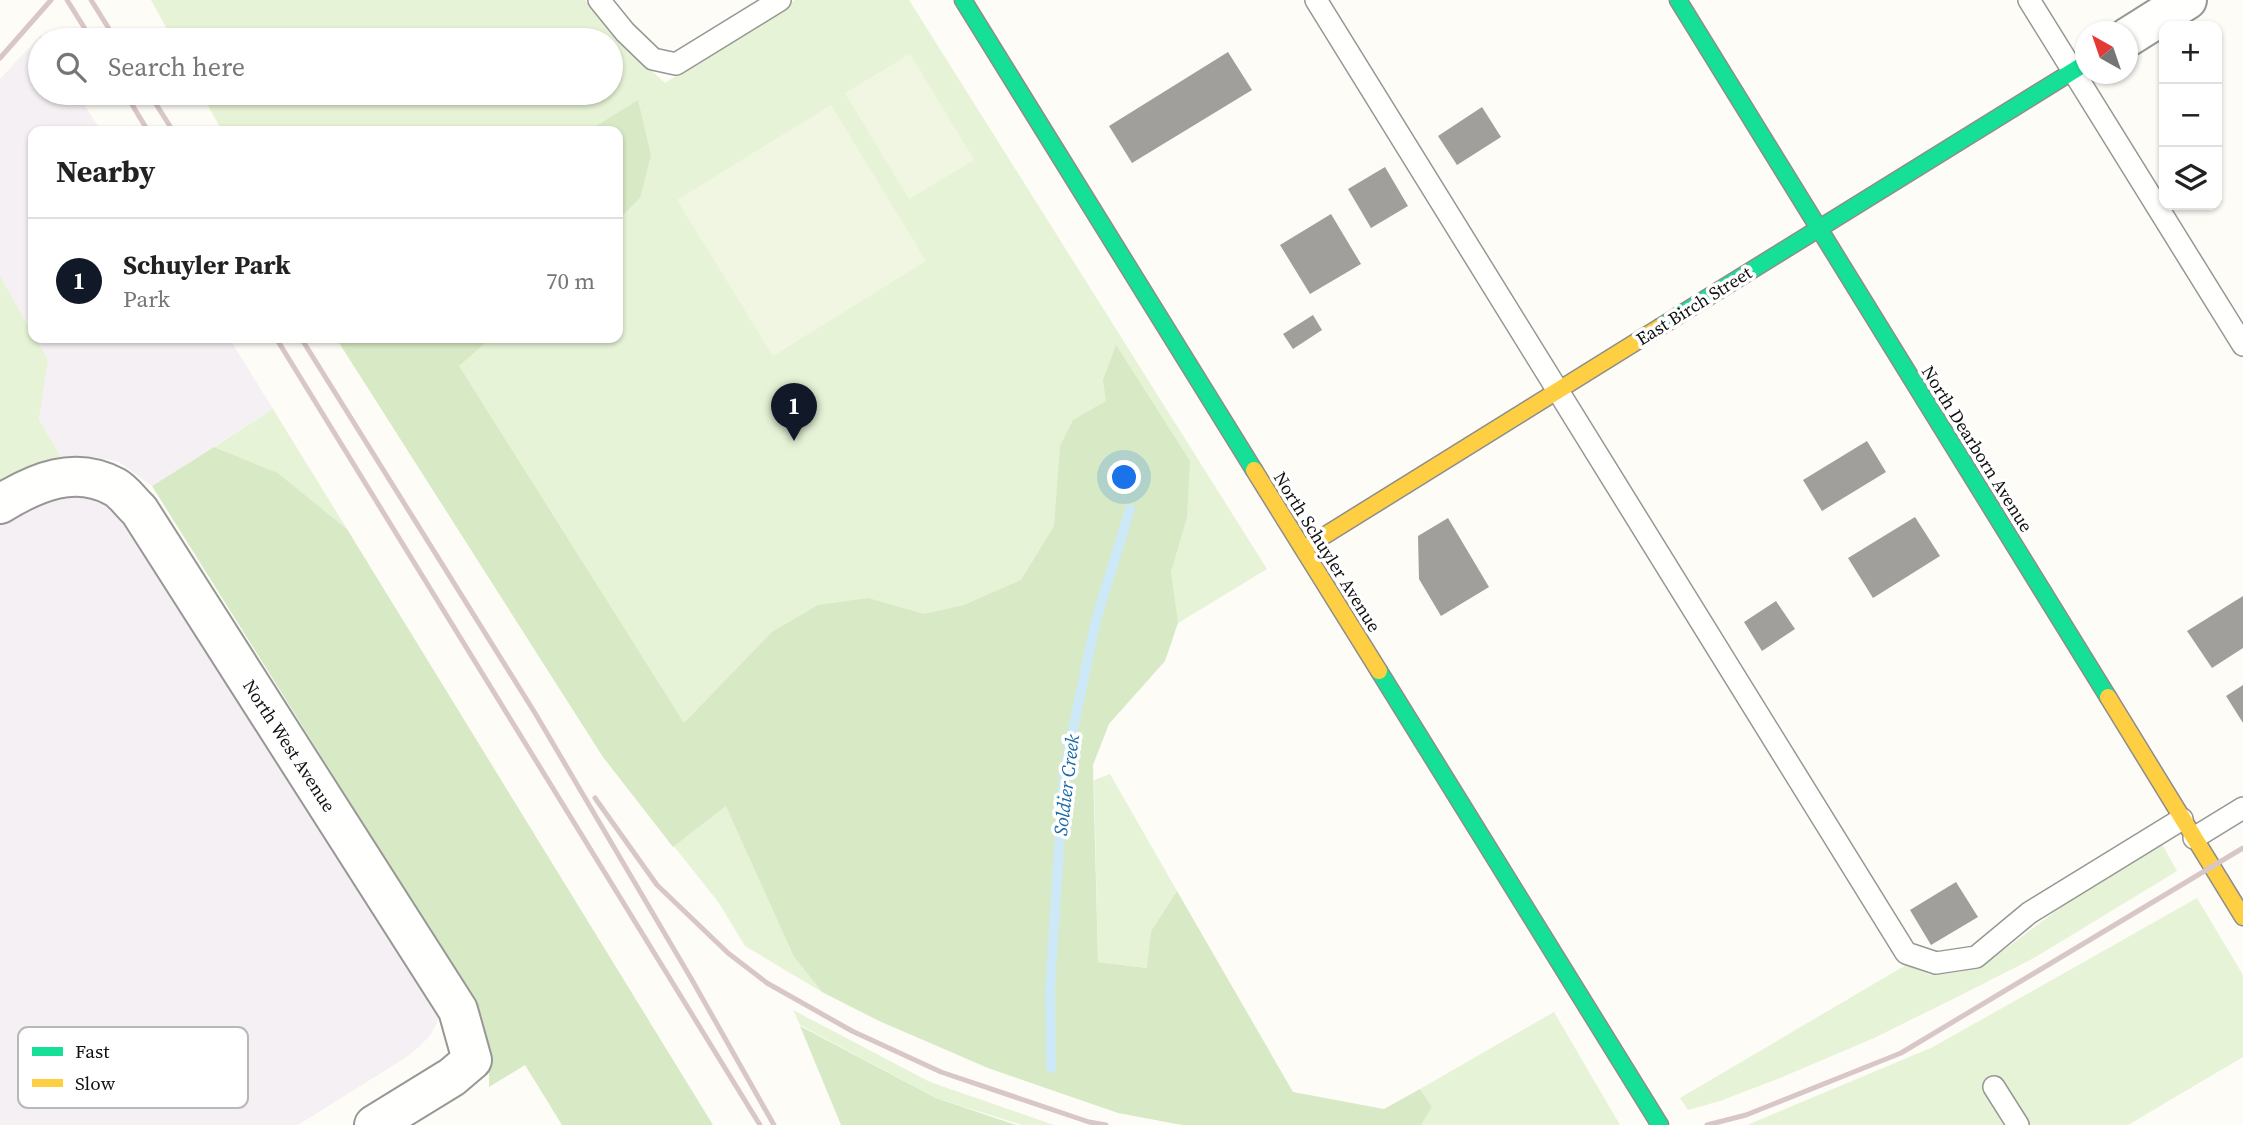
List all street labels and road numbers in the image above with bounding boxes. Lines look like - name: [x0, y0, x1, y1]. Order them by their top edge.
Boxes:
- street label: East Birch Street: [1631, 260, 1757, 351]
- street label: North Dearborn Avenue: [1916, 361, 2039, 537]
- street label: North Schuyler Avenue: [1268, 467, 1387, 637]
- street label: North West Avenue: [237, 675, 342, 817]

